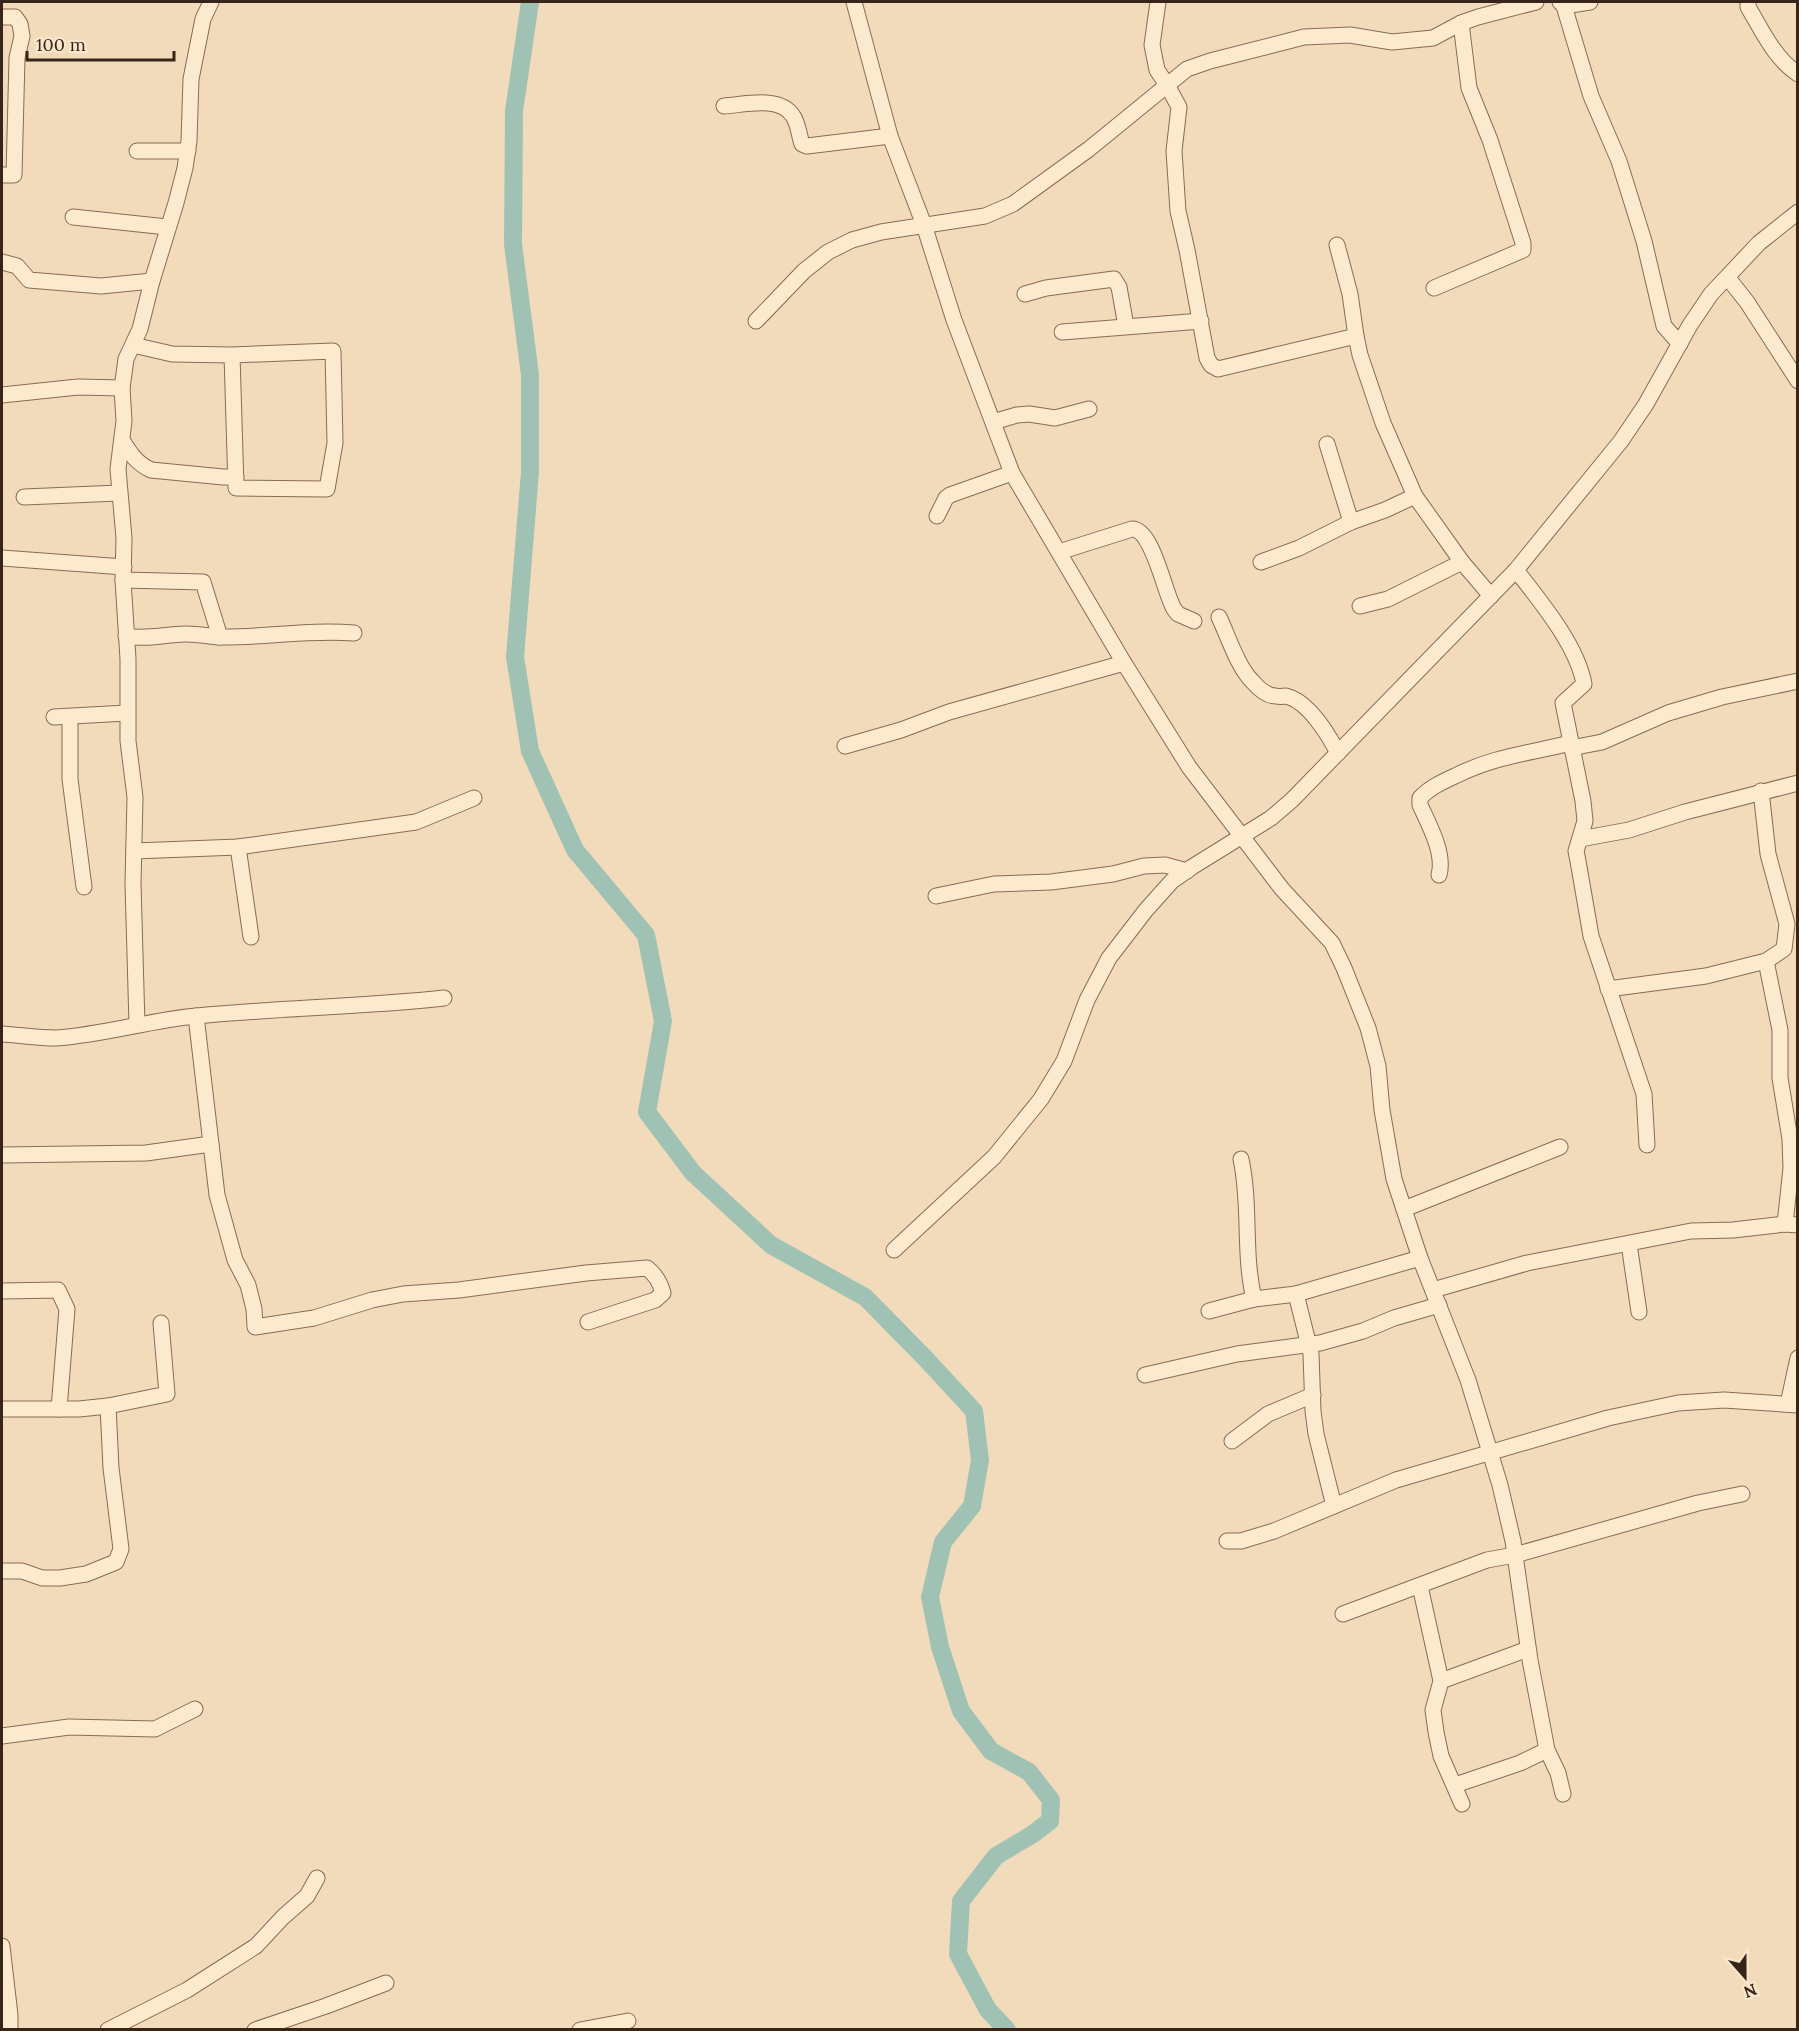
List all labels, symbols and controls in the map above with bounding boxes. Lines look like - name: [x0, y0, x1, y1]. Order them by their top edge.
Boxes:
- scale bar: [27, 24, 174, 62]
- text: 100 m: [36, 33, 86, 56]
- north arrow: [1715, 1947, 1775, 2007]
- text: N: [1741, 1979, 1760, 2003]

